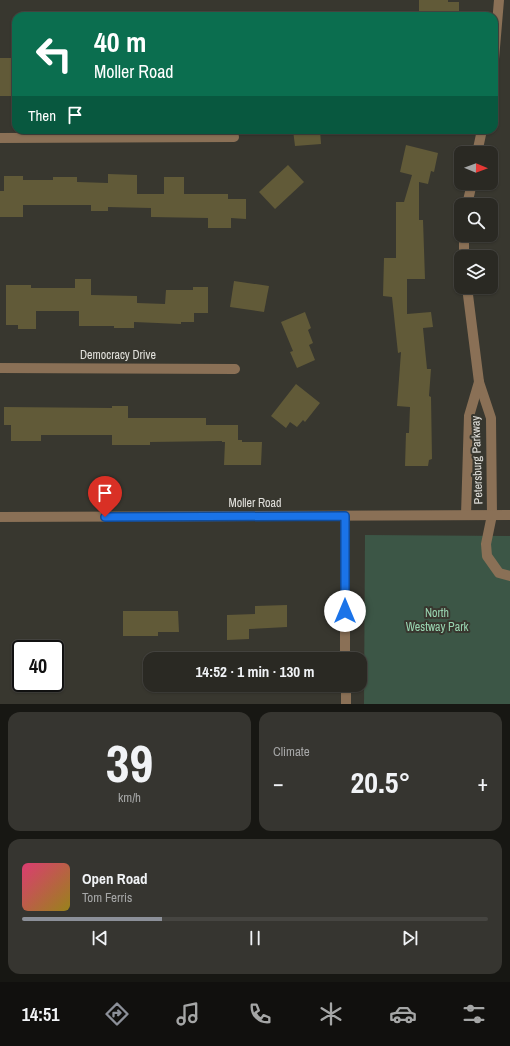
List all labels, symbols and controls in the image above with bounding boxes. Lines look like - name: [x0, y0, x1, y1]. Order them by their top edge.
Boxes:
- text: 40 m: [94, 23, 146, 61]
- icon: left: [28, 28, 80, 80]
- text: Moller Road: [94, 59, 174, 84]
- icon: arrive: [64, 104, 86, 126]
- text: Then: [28, 105, 56, 126]
- north arrow: [454, 146, 498, 190]
- map controls: [454, 146, 498, 294]
- button: search: [454, 198, 498, 242]
- button: layers: [454, 250, 498, 294]
- street label: Democracy Drive: [80, 347, 156, 363]
- street label: Petersburg Parkway: [467, 415, 487, 505]
- pin: [88, 476, 122, 517]
- icon: arrive: [94, 482, 116, 504]
- street label: Moller Road: [228, 495, 282, 511]
- position arrow: [324, 590, 366, 632]
- park label: North Westway Park: [406, 605, 468, 635]
- speed limit sign: 40: [12, 640, 64, 692]
- text: 14:52 · 1 min · 130 m: [196, 661, 314, 682]
- text: 39: [106, 728, 153, 798]
- text: Climate: [273, 743, 310, 760]
- text: 20.5°: [351, 762, 410, 802]
- text: −: [273, 768, 284, 798]
- text: +: [477, 768, 488, 798]
- text: km/h: [118, 789, 141, 806]
- text: Open Road: [82, 868, 148, 889]
- text: Tom Ferris: [82, 889, 132, 906]
- icon: previous: [89, 927, 111, 949]
- icon: pause: [244, 927, 266, 949]
- icon: next: [399, 927, 421, 949]
- icon: directions: [103, 1000, 131, 1028]
- icon: music: [174, 1000, 202, 1028]
- icon: phone: [246, 1000, 274, 1028]
- icon: climate: [317, 1000, 345, 1028]
- icon: car: [389, 1000, 417, 1028]
- icon: filters: [460, 1000, 488, 1028]
- text: 14:51: [22, 1002, 59, 1027]

